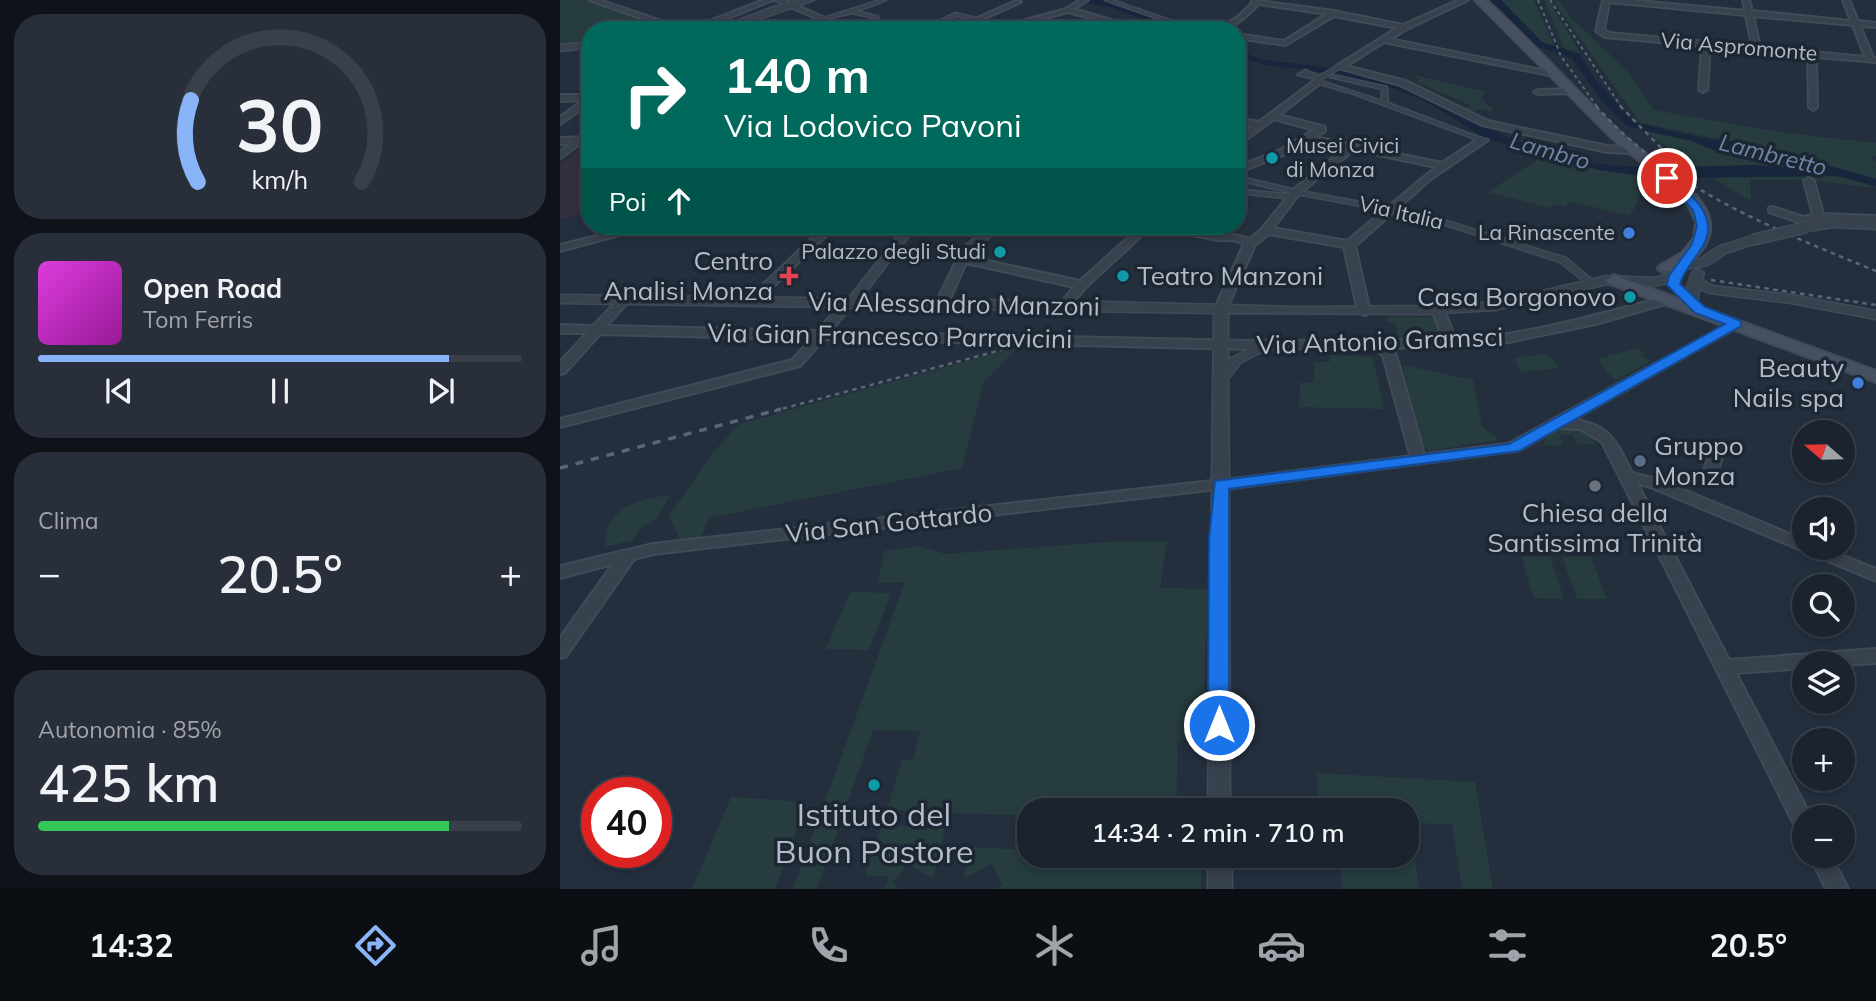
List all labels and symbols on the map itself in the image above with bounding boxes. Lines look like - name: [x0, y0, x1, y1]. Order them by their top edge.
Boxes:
- street label: Via Aspromonte: [1660, 26, 1818, 66]
- water label: Lambro: [1507, 125, 1593, 176]
- water label: Lambretto: [1716, 127, 1830, 182]
- place label: Musei Civici di Monza: [1286, 132, 1399, 182]
- pin: [1637, 148, 1697, 208]
- marker: Musei Civici di Monza: [1264, 150, 1280, 166]
- street label: Via Italia: [1357, 190, 1446, 234]
- place label: La Rinascente: [1478, 219, 1615, 245]
- marker: La Rinascente: [1621, 225, 1637, 241]
- place label: Palazzo degli Studi: [801, 238, 986, 264]
- place label: Centro Analisi Monza: [603, 244, 773, 307]
- marker: Palazzo degli Studi: [992, 244, 1008, 260]
- place label: Teatro Manzoni: [1137, 259, 1323, 292]
- marker: Centro Analisi Monza: [779, 266, 799, 286]
- marker: Teatro Manzoni: [1115, 268, 1131, 284]
- place label: Casa Borgonovo: [1417, 280, 1616, 313]
- street label: Via Alessandro Manzoni: [808, 284, 1100, 323]
- marker: Casa Borgonovo: [1622, 289, 1638, 305]
- street label: Via Gian Francesco Parravicini: [707, 316, 1073, 355]
- street label: Via Antonio Gramsci: [1256, 320, 1504, 361]
- place label: Beauty Nails spa: [1733, 351, 1844, 414]
- marker: Beauty Nails spa: [1850, 375, 1866, 391]
- north arrow: [1792, 420, 1855, 483]
- place label: Gruppo Monza: [1654, 429, 1744, 492]
- marker: Gruppo Monza: [1632, 453, 1648, 469]
- marker: Chiesa della Santissima Trinità: [1587, 478, 1603, 494]
- street label: Via San Gottardo: [784, 495, 994, 550]
- place label: Chiesa della Santissima Trinità: [1488, 496, 1702, 559]
- position arrow: [1182, 688, 1256, 762]
- speed limit sign: 40: [581, 777, 672, 868]
- marker: Istituto del Buon Pastore: [866, 777, 882, 793]
- place label: Istituto del Buon Pastore: [775, 794, 973, 871]

